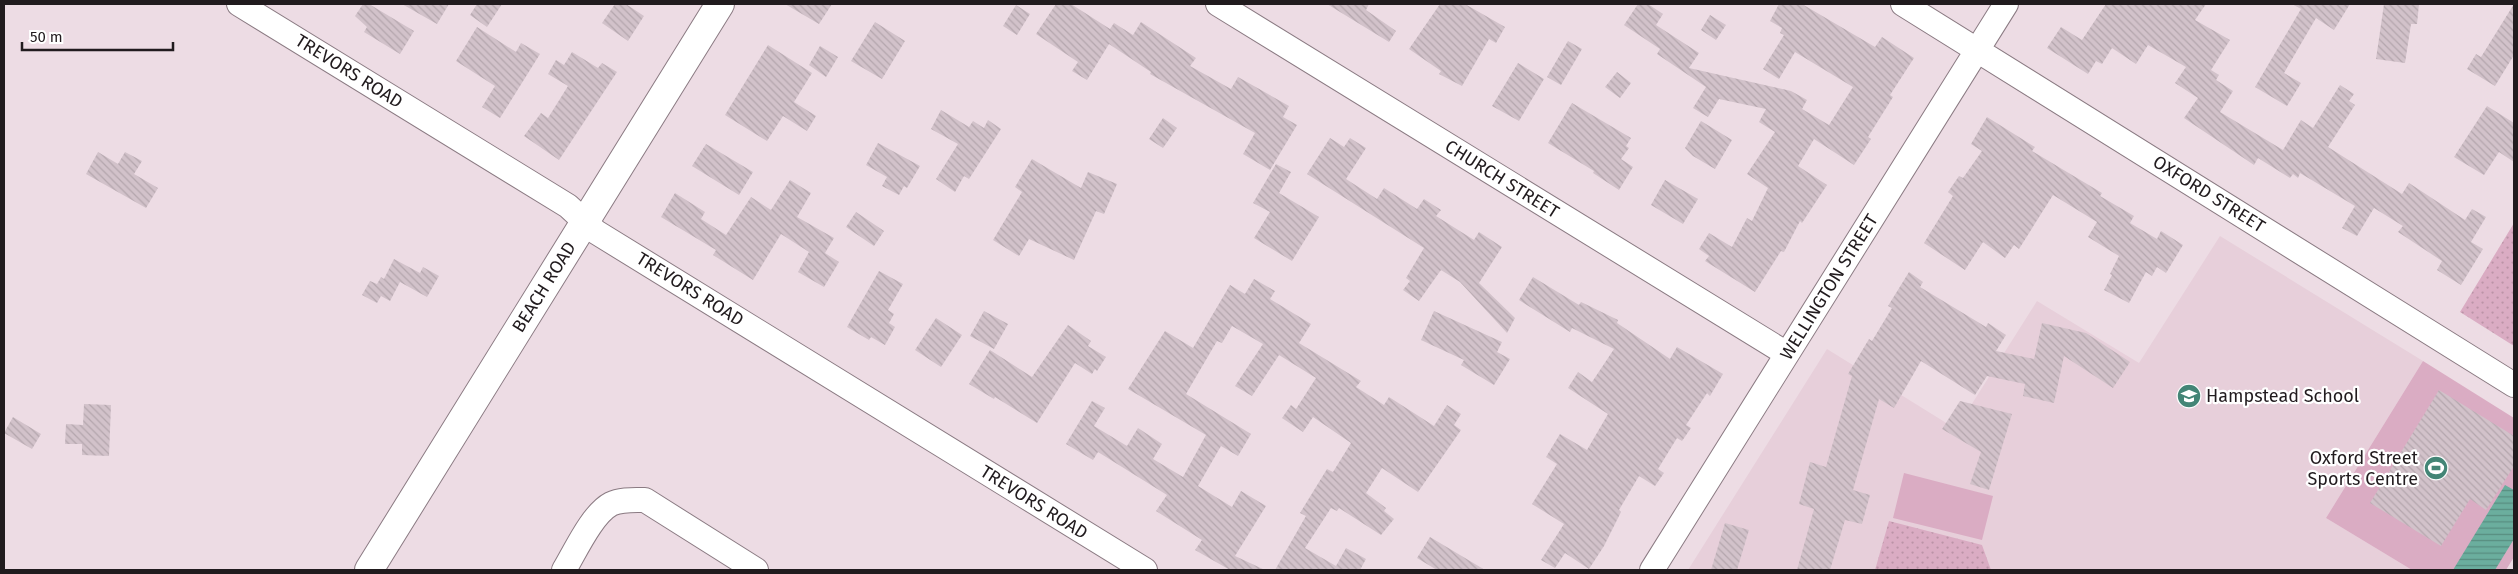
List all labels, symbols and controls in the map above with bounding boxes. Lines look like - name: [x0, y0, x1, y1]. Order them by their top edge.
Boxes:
- scale bar: [22, 20, 174, 52]
- text: 50 m: [30, 28, 63, 46]
- street label: TREVORS ROAD: [291, 29, 407, 113]
- street label: CHURCH STREET: [1441, 135, 1564, 223]
- street label: OXFORD STREET: [2149, 151, 2270, 238]
- street label: WELLINGTON STREET: [1775, 210, 1883, 364]
- street label: BEACH ROAD: [507, 238, 581, 336]
- street label: TREVORS ROAD: [632, 247, 748, 331]
- school or university icon: Hampstead School: [2176, 383, 2202, 409]
- place label: Hampstead School: [2206, 385, 2359, 407]
- place label: Oxford Street Sports Centre: [2308, 447, 2418, 490]
- sports icon: Oxford Street Sports Centre: [2423, 455, 2449, 481]
- street label: TREVORS ROAD: [976, 460, 1092, 544]

